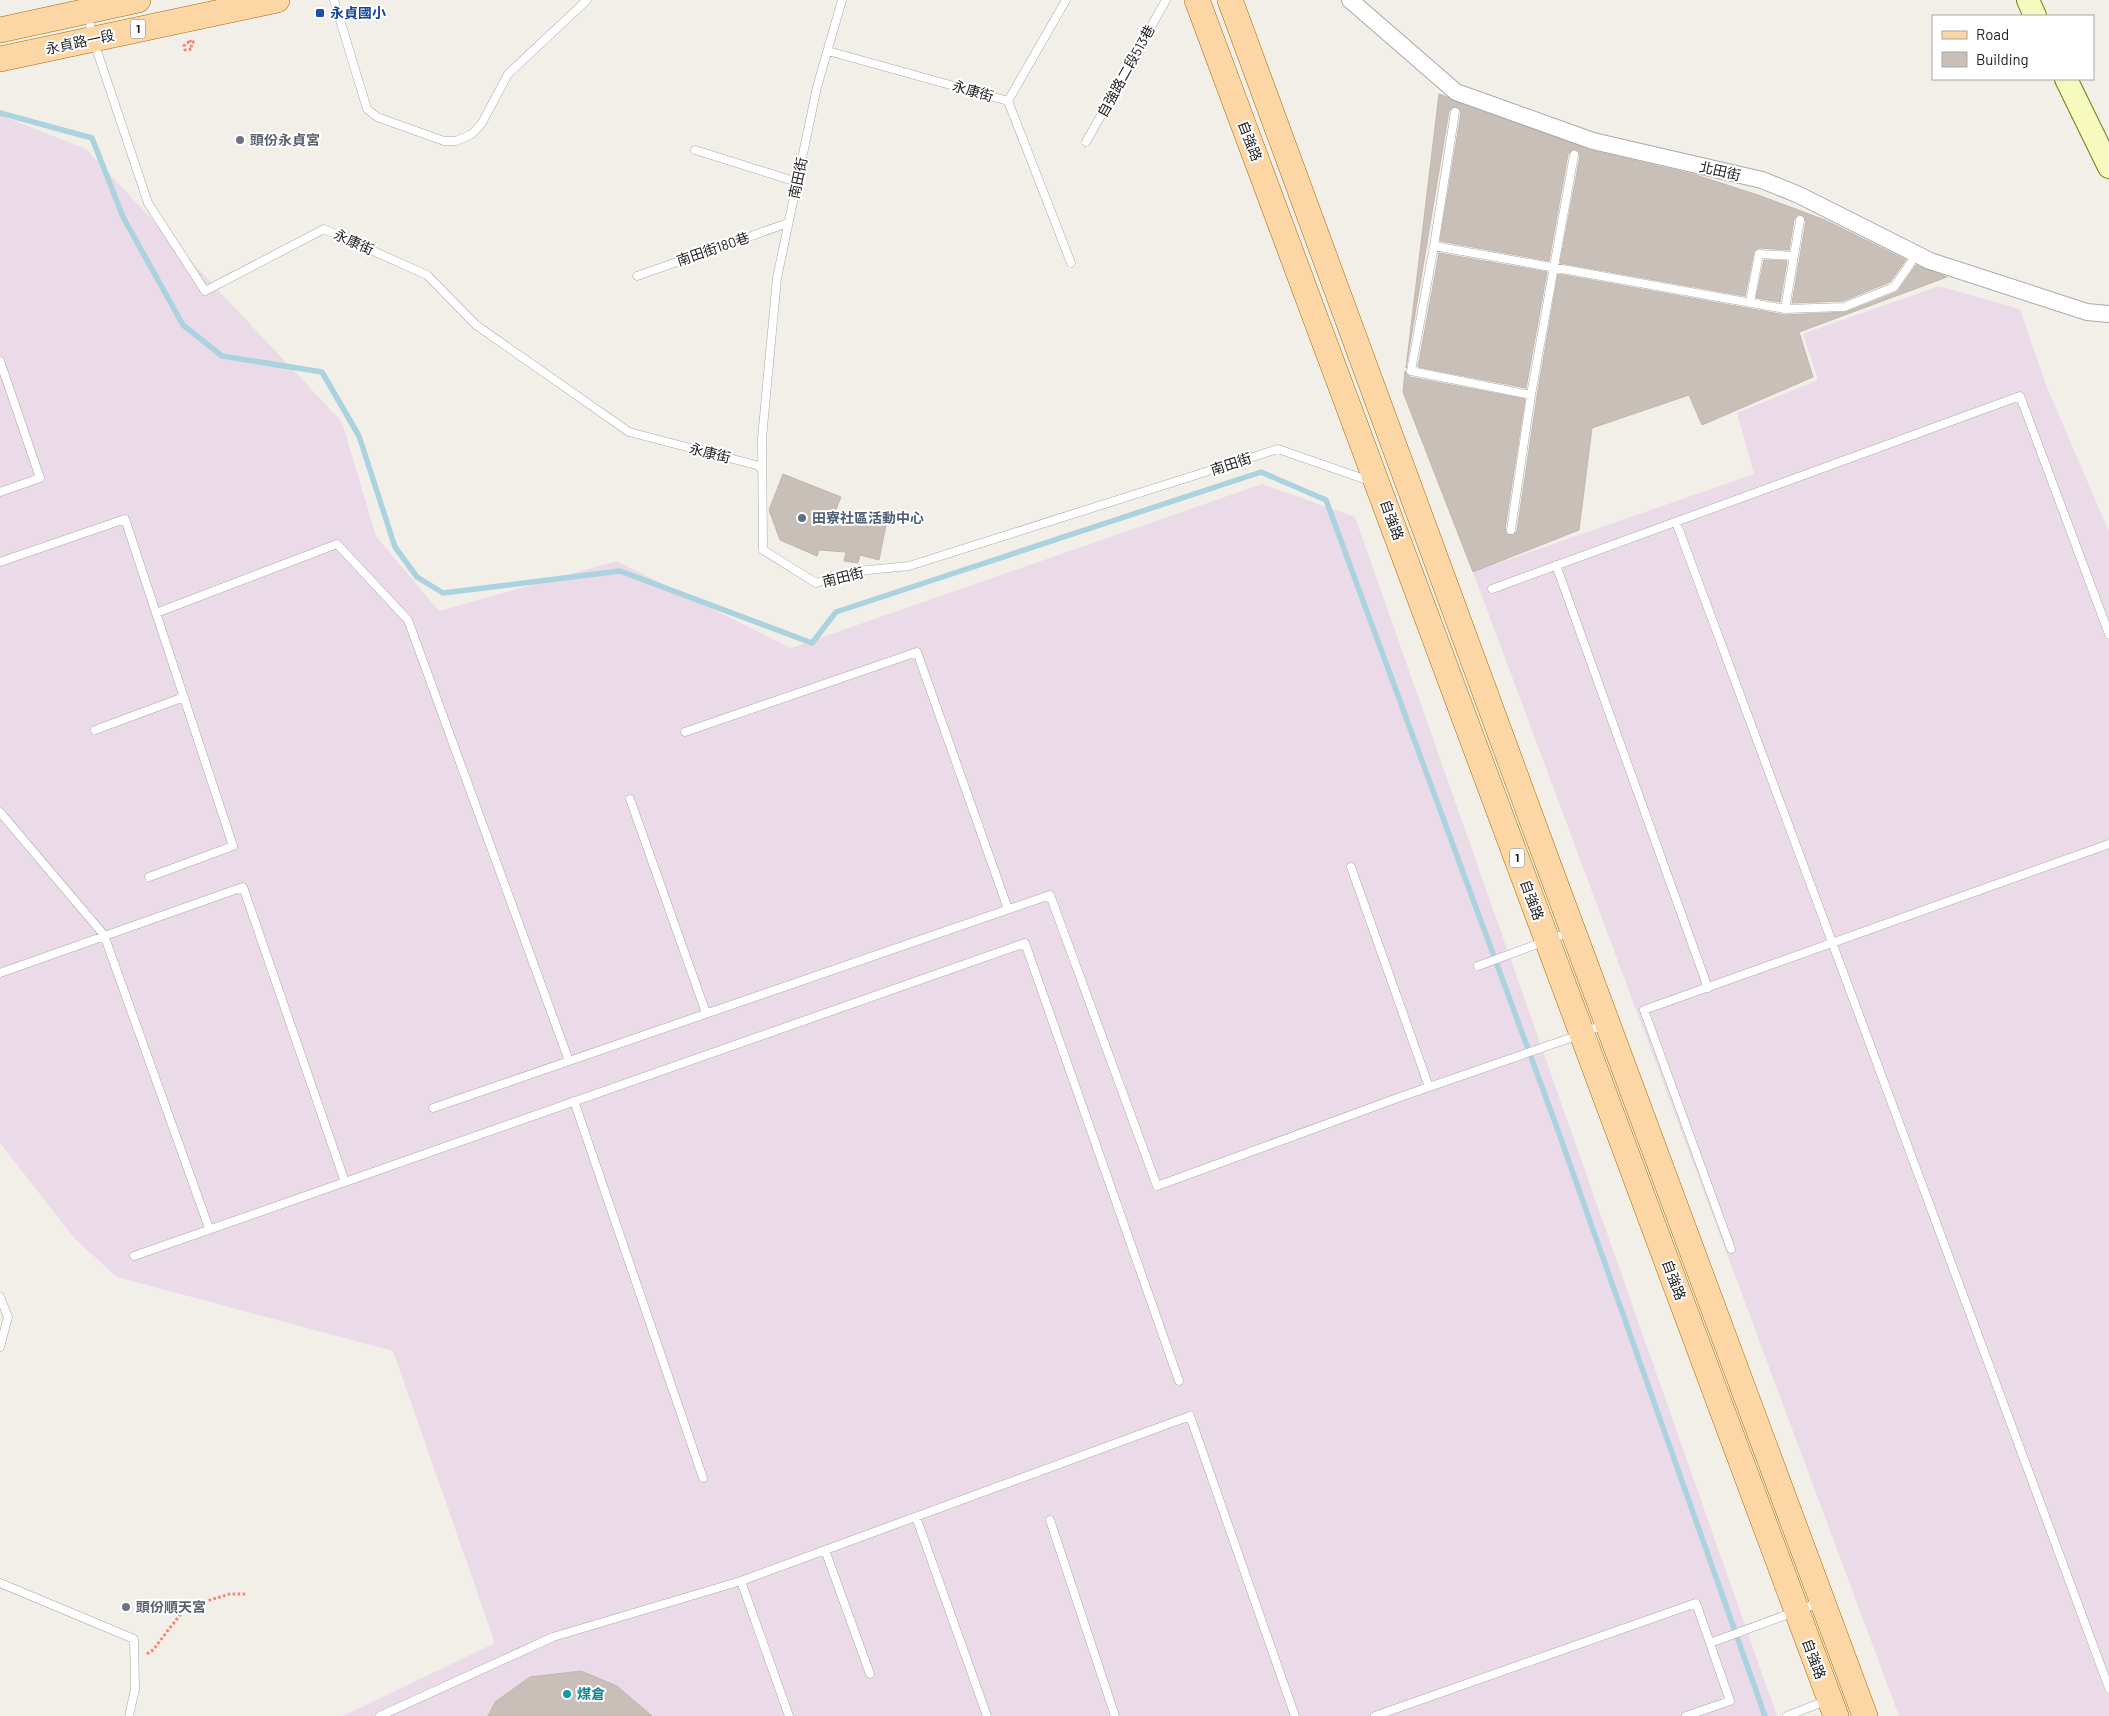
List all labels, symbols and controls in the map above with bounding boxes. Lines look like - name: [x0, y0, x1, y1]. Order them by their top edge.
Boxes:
- place label: 永貞國小: [330, 4, 386, 21]
- marker: 永貞國小: [314, 7, 326, 19]
- legend: [1932, 15, 2094, 80]
- road number: 1: [130, 20, 146, 38]
- street label: 自強路二段513巷: [1093, 22, 1158, 120]
- text: Road: [1976, 25, 2009, 43]
- street label: 永貞路一段: [44, 26, 116, 57]
- text: Building: [1976, 50, 2029, 68]
- street label: 永康街: [951, 77, 996, 104]
- street label: 自強路: [1235, 118, 1266, 163]
- place label: 頭份永貞宮: [250, 131, 320, 148]
- marker: 頭份永貞宮: [234, 134, 246, 146]
- street label: 南田街: [785, 156, 810, 200]
- street label: 北田街: [1698, 158, 1742, 184]
- street label: 永康街: [332, 225, 377, 258]
- street label: 南田街180巷: [674, 228, 752, 269]
- street label: 永康街: [688, 439, 733, 466]
- street label: 南田街: [1208, 449, 1253, 478]
- street label: 自強路: [1377, 497, 1408, 542]
- place label: 田寮社區活動中心: [812, 509, 924, 526]
- marker: 田寮社區活動中心: [796, 512, 808, 524]
- street label: 南田街: [820, 563, 865, 590]
- road number: 1: [1510, 848, 1524, 868]
- street label: 自強路: [1517, 877, 1548, 922]
- street label: 自強路: [1659, 1257, 1690, 1302]
- place label: 頭份順天宮: [136, 1598, 206, 1615]
- marker: 頭份順天宮: [120, 1601, 132, 1613]
- street label: 自強路: [1799, 1636, 1830, 1681]
- place label: 煤倉: [577, 1685, 605, 1702]
- marker: 煤倉: [561, 1688, 573, 1700]

